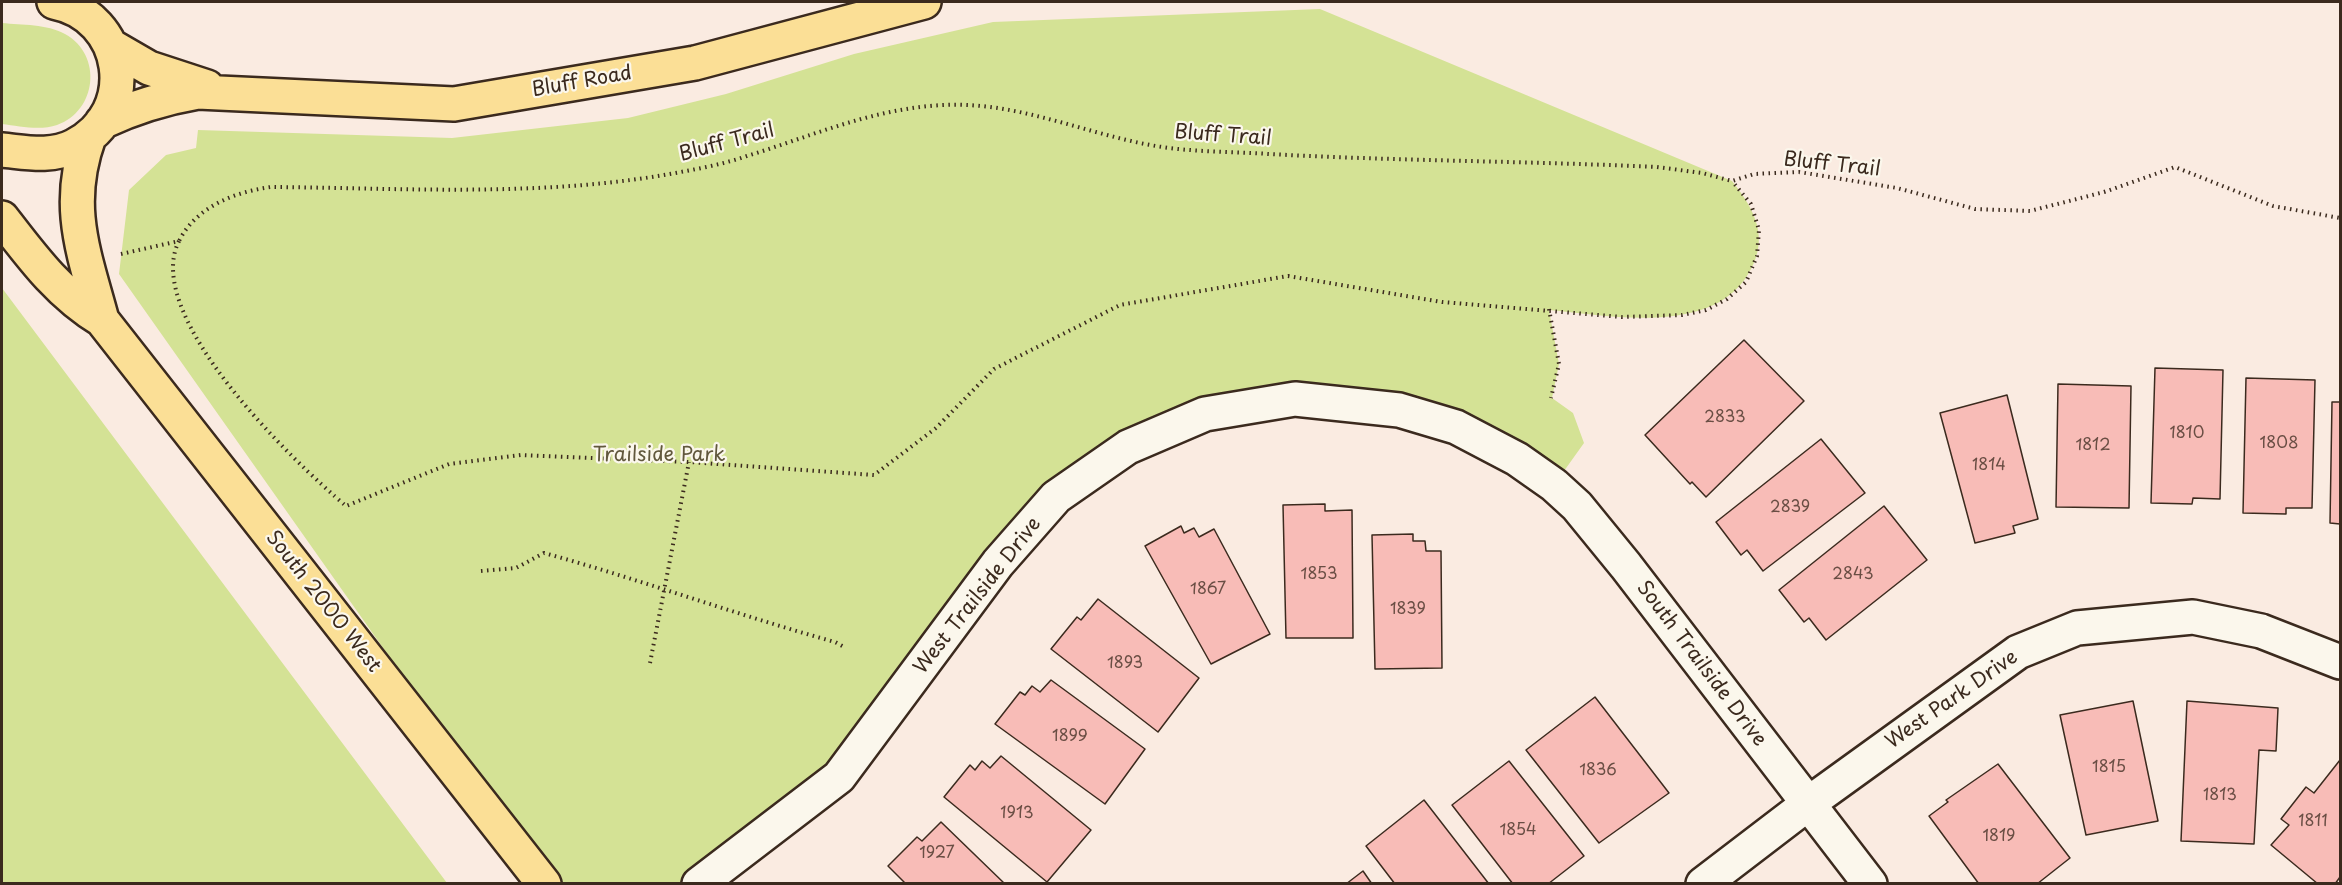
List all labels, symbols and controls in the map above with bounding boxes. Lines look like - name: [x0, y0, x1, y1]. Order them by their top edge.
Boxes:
- street label: Bluff Road: [530, 61, 634, 103]
- street label: Bluff Trail: [677, 119, 777, 167]
- street label: Bluff Trail: [1174, 121, 1272, 151]
- street label: Bluff Trail: [1782, 148, 1882, 182]
- house number: 2833: [1704, 408, 1746, 428]
- house number: 1810: [2170, 424, 2204, 444]
- house number: 1808: [2260, 434, 2298, 454]
- house number: 1812: [2075, 436, 2111, 456]
- park label: Trailside Park: [593, 443, 725, 467]
- house number: 1814: [1972, 456, 2006, 476]
- house number: 2839: [1770, 498, 1810, 518]
- street label: West Trailside Drive: [909, 513, 1047, 679]
- street label: South 2000 West: [260, 527, 386, 677]
- house number: 1853: [1301, 565, 1337, 585]
- house number: 2843: [1832, 565, 1874, 585]
- street label: South Trailside Drive: [1631, 577, 1771, 751]
- house number: 1867: [1190, 580, 1226, 600]
- house number: 1839: [1390, 600, 1426, 620]
- street label: West Park Drive: [1881, 646, 2023, 754]
- house number: 1893: [1107, 654, 1143, 674]
- house number: 1899: [1052, 727, 1088, 747]
- house number: 1815: [2092, 758, 2126, 778]
- house number: 1836: [1579, 761, 1617, 781]
- house number: 1813: [2203, 786, 2237, 806]
- house number: 1913: [1000, 804, 1034, 824]
- house number: 1811: [2298, 812, 2328, 832]
- house number: 1854: [1499, 821, 1537, 841]
- house number: 1819: [1983, 827, 2015, 847]
- house number: 1927: [919, 844, 955, 864]

